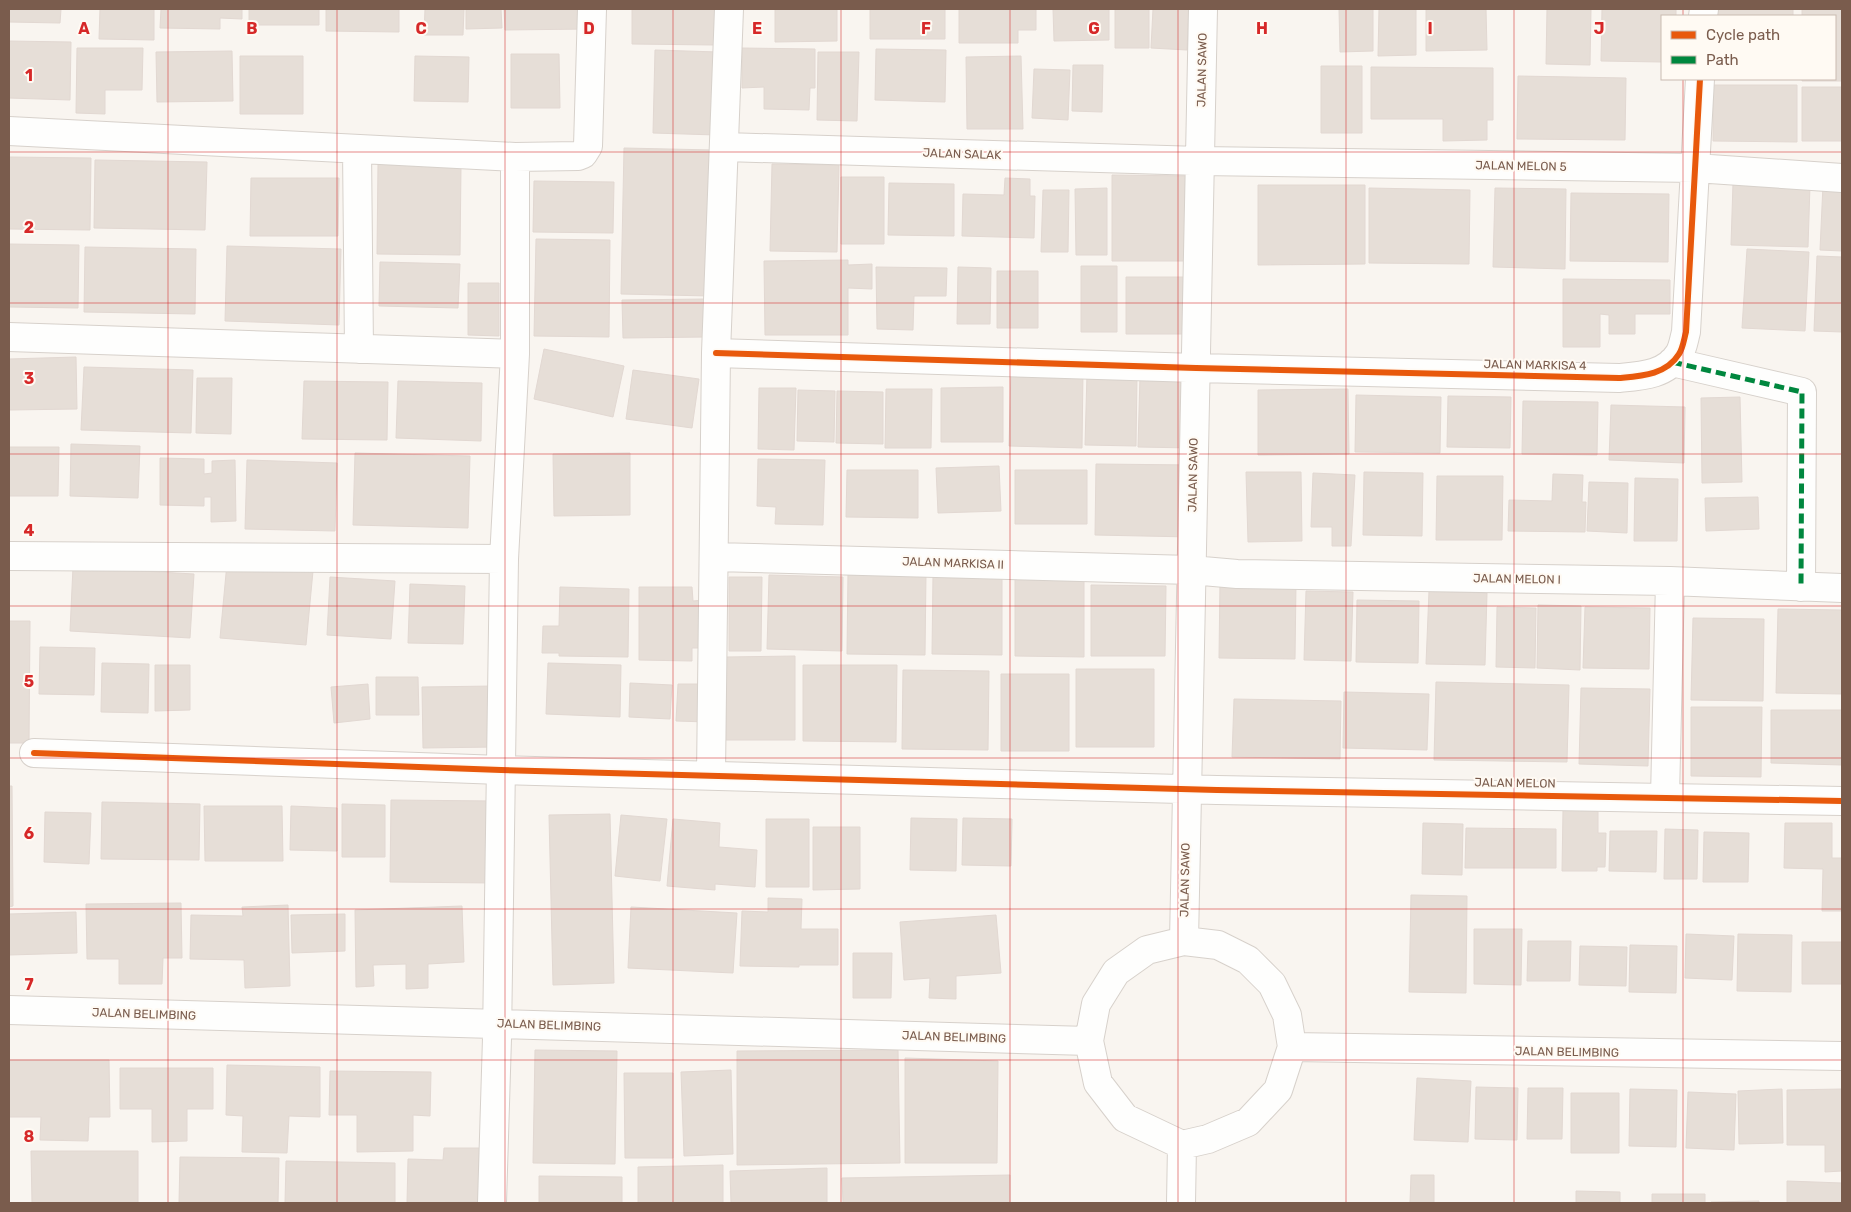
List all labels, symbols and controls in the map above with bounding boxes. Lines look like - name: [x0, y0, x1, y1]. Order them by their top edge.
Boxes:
- legend: [1661, 15, 1836, 80]
- text: A: [78, 19, 90, 38]
- text: B: [246, 19, 258, 38]
- text: C: [415, 19, 427, 38]
- text: D: [583, 19, 595, 38]
- text: E: [752, 19, 762, 38]
- text: F: [921, 19, 931, 38]
- text: G: [1088, 19, 1100, 38]
- text: H: [1256, 19, 1268, 38]
- text: I: [1427, 19, 1433, 38]
- text: J: [1594, 19, 1604, 38]
- text: Cycle path: [1706, 26, 1780, 44]
- street label: JALAN SAWO: [1194, 33, 1210, 107]
- text: Path: [1706, 51, 1739, 69]
- text: 1: [25, 66, 33, 85]
- street label: JALAN SALAK: [922, 146, 1002, 162]
- street label: JALAN MELON 5: [1475, 158, 1567, 174]
- text: 2: [24, 218, 34, 237]
- street label: JALAN MARKISA 4: [1483, 357, 1587, 373]
- text: 3: [24, 369, 34, 388]
- street label: JALAN SAWO: [1185, 438, 1201, 512]
- text: 4: [24, 521, 35, 540]
- street label: JALAN MARKISA II: [902, 554, 1004, 572]
- street label: JALAN MELON I: [1473, 571, 1561, 587]
- text: 5: [24, 672, 34, 691]
- street label: JALAN MELON: [1474, 775, 1556, 791]
- text: 6: [24, 824, 34, 843]
- street label: JALAN SAWO: [1177, 843, 1193, 917]
- text: 7: [24, 975, 34, 994]
- street label: JALAN BELIMBING: [92, 1005, 196, 1023]
- street label: JALAN BELIMBING: [497, 1016, 601, 1034]
- street label: JALAN BELIMBING: [902, 1028, 1006, 1046]
- street label: JALAN BELIMBING: [1515, 1044, 1619, 1060]
- text: 8: [24, 1127, 35, 1146]

